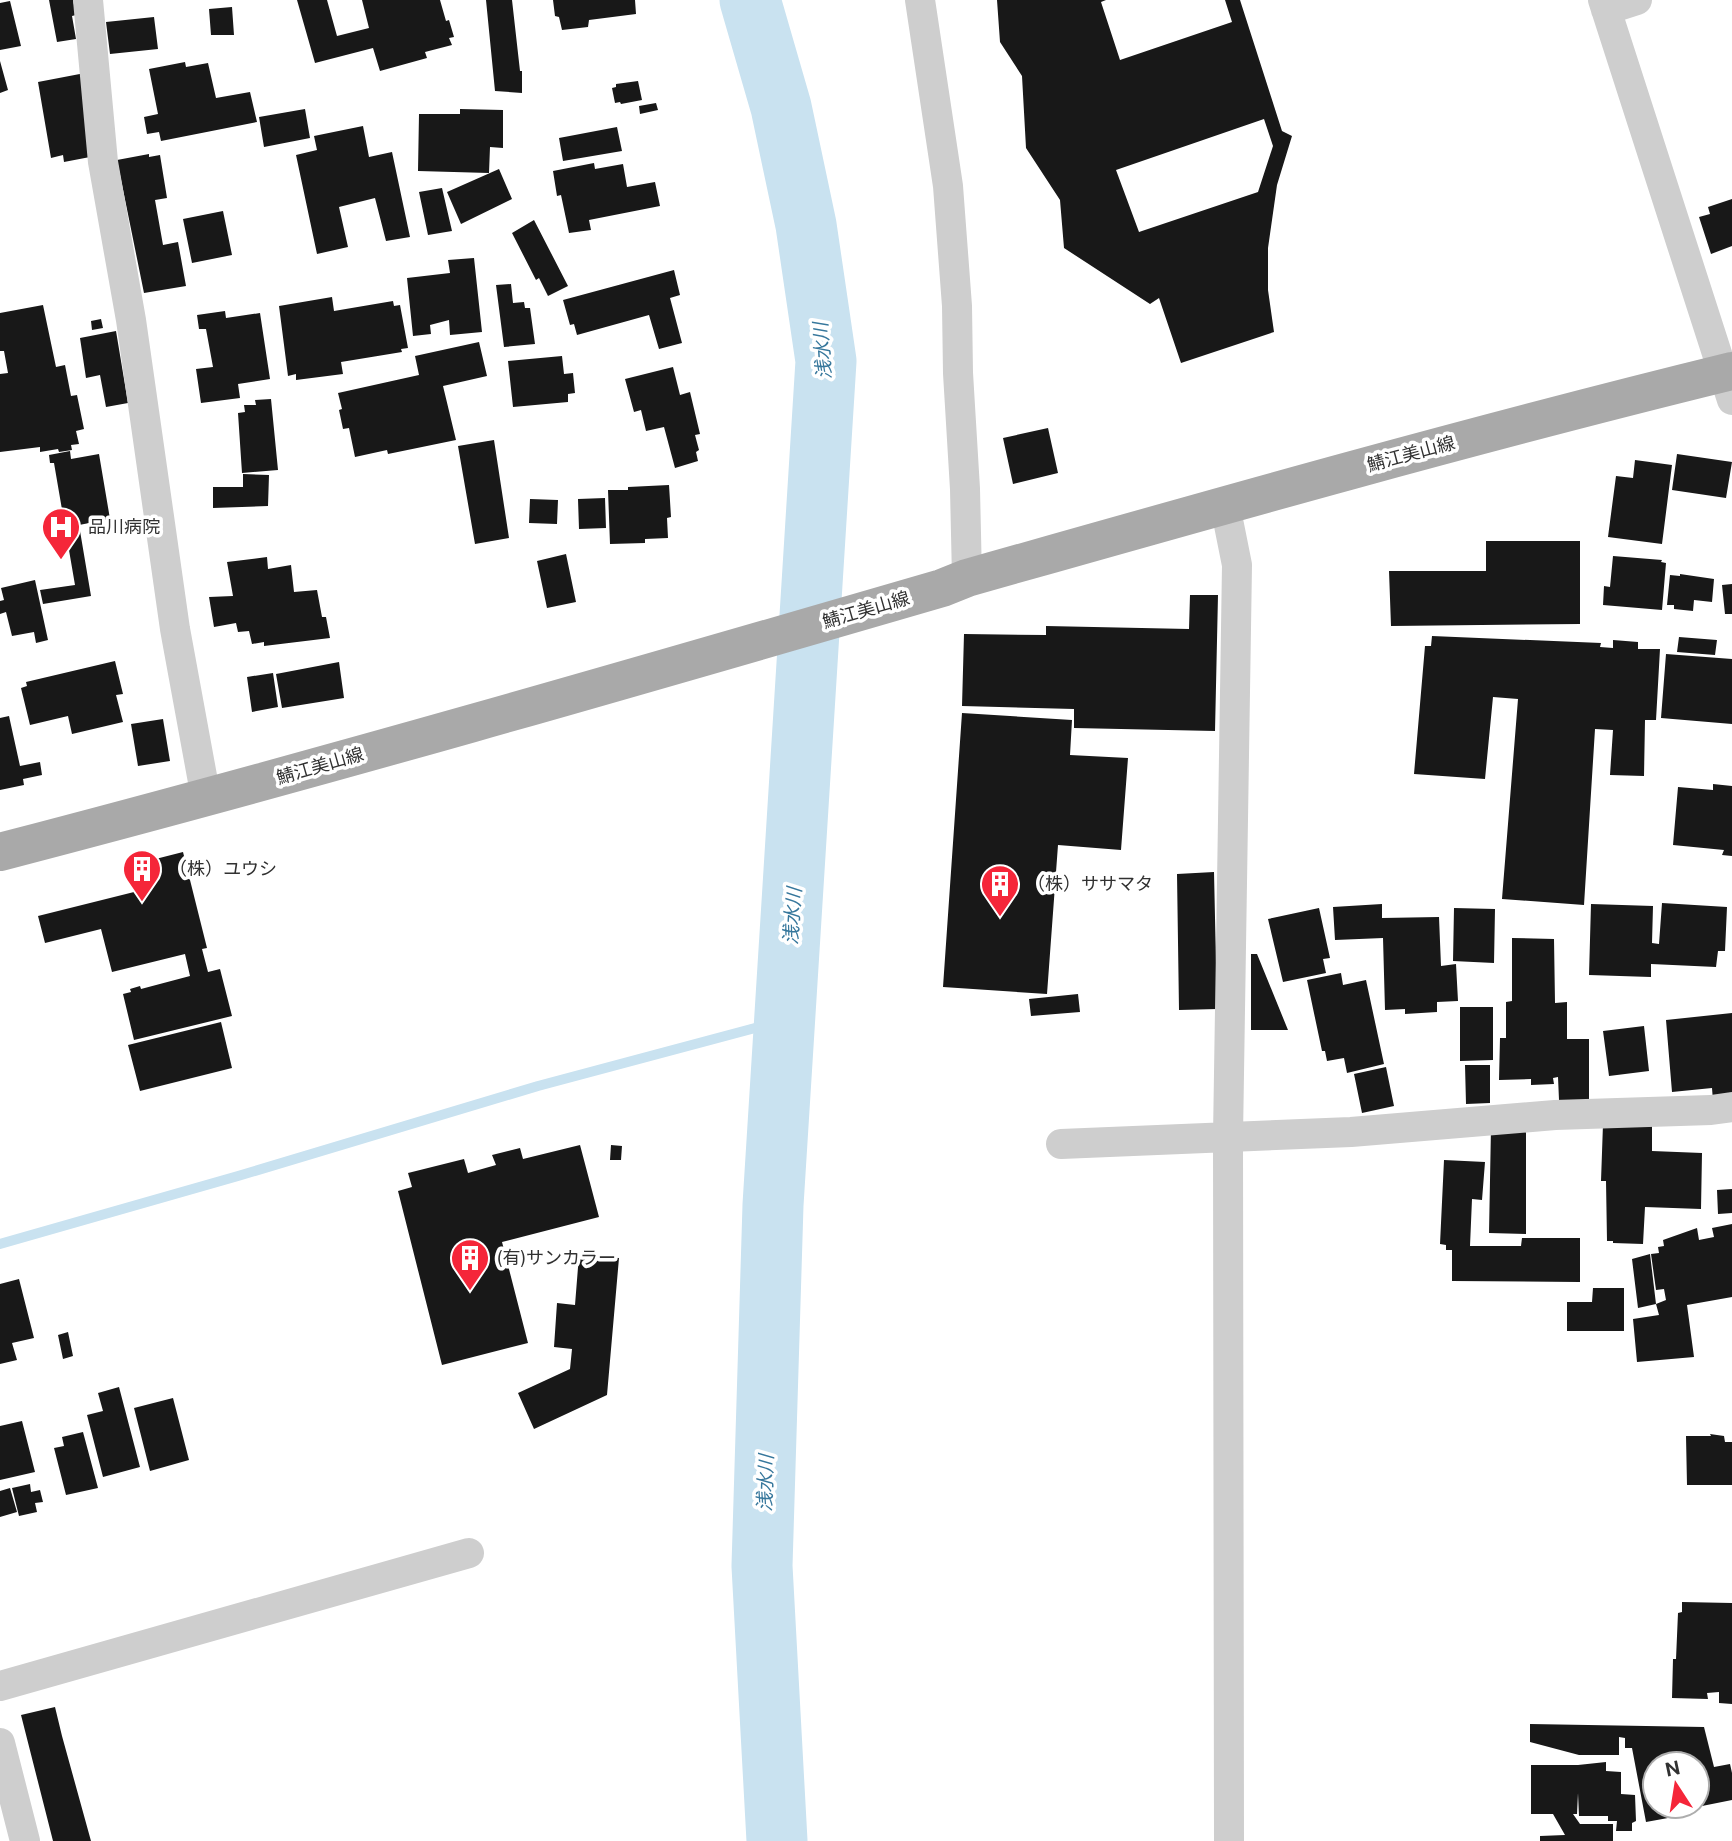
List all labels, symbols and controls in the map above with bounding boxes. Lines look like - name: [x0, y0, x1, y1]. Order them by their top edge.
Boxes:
- water label: 浅水川: [809, 320, 835, 380]
- street label: 鯖江美山線: [1365, 432, 1457, 475]
- hospital icon: 品川病院: [40, 506, 82, 561]
- place label: 品川病院: [88, 516, 160, 537]
- street label: 鯖江美山線: [820, 587, 912, 632]
- street label: 鯖江美山線: [274, 743, 366, 788]
- building icon: （株）ユウシ: [121, 848, 163, 903]
- place label: （株）ユウシ: [169, 858, 277, 879]
- building icon: （株）ササマタ: [979, 863, 1021, 918]
- place label: （株）ササマタ: [1027, 873, 1153, 894]
- water label: 浅水川: [779, 885, 805, 945]
- building icon: (有)サンカラー: [449, 1237, 491, 1292]
- place label: (有)サンカラー: [497, 1247, 616, 1268]
- water label: 浅水川: [753, 1452, 777, 1512]
- north arrow: [1641, 1750, 1711, 1820]
- text: N: [1663, 1756, 1682, 1781]

